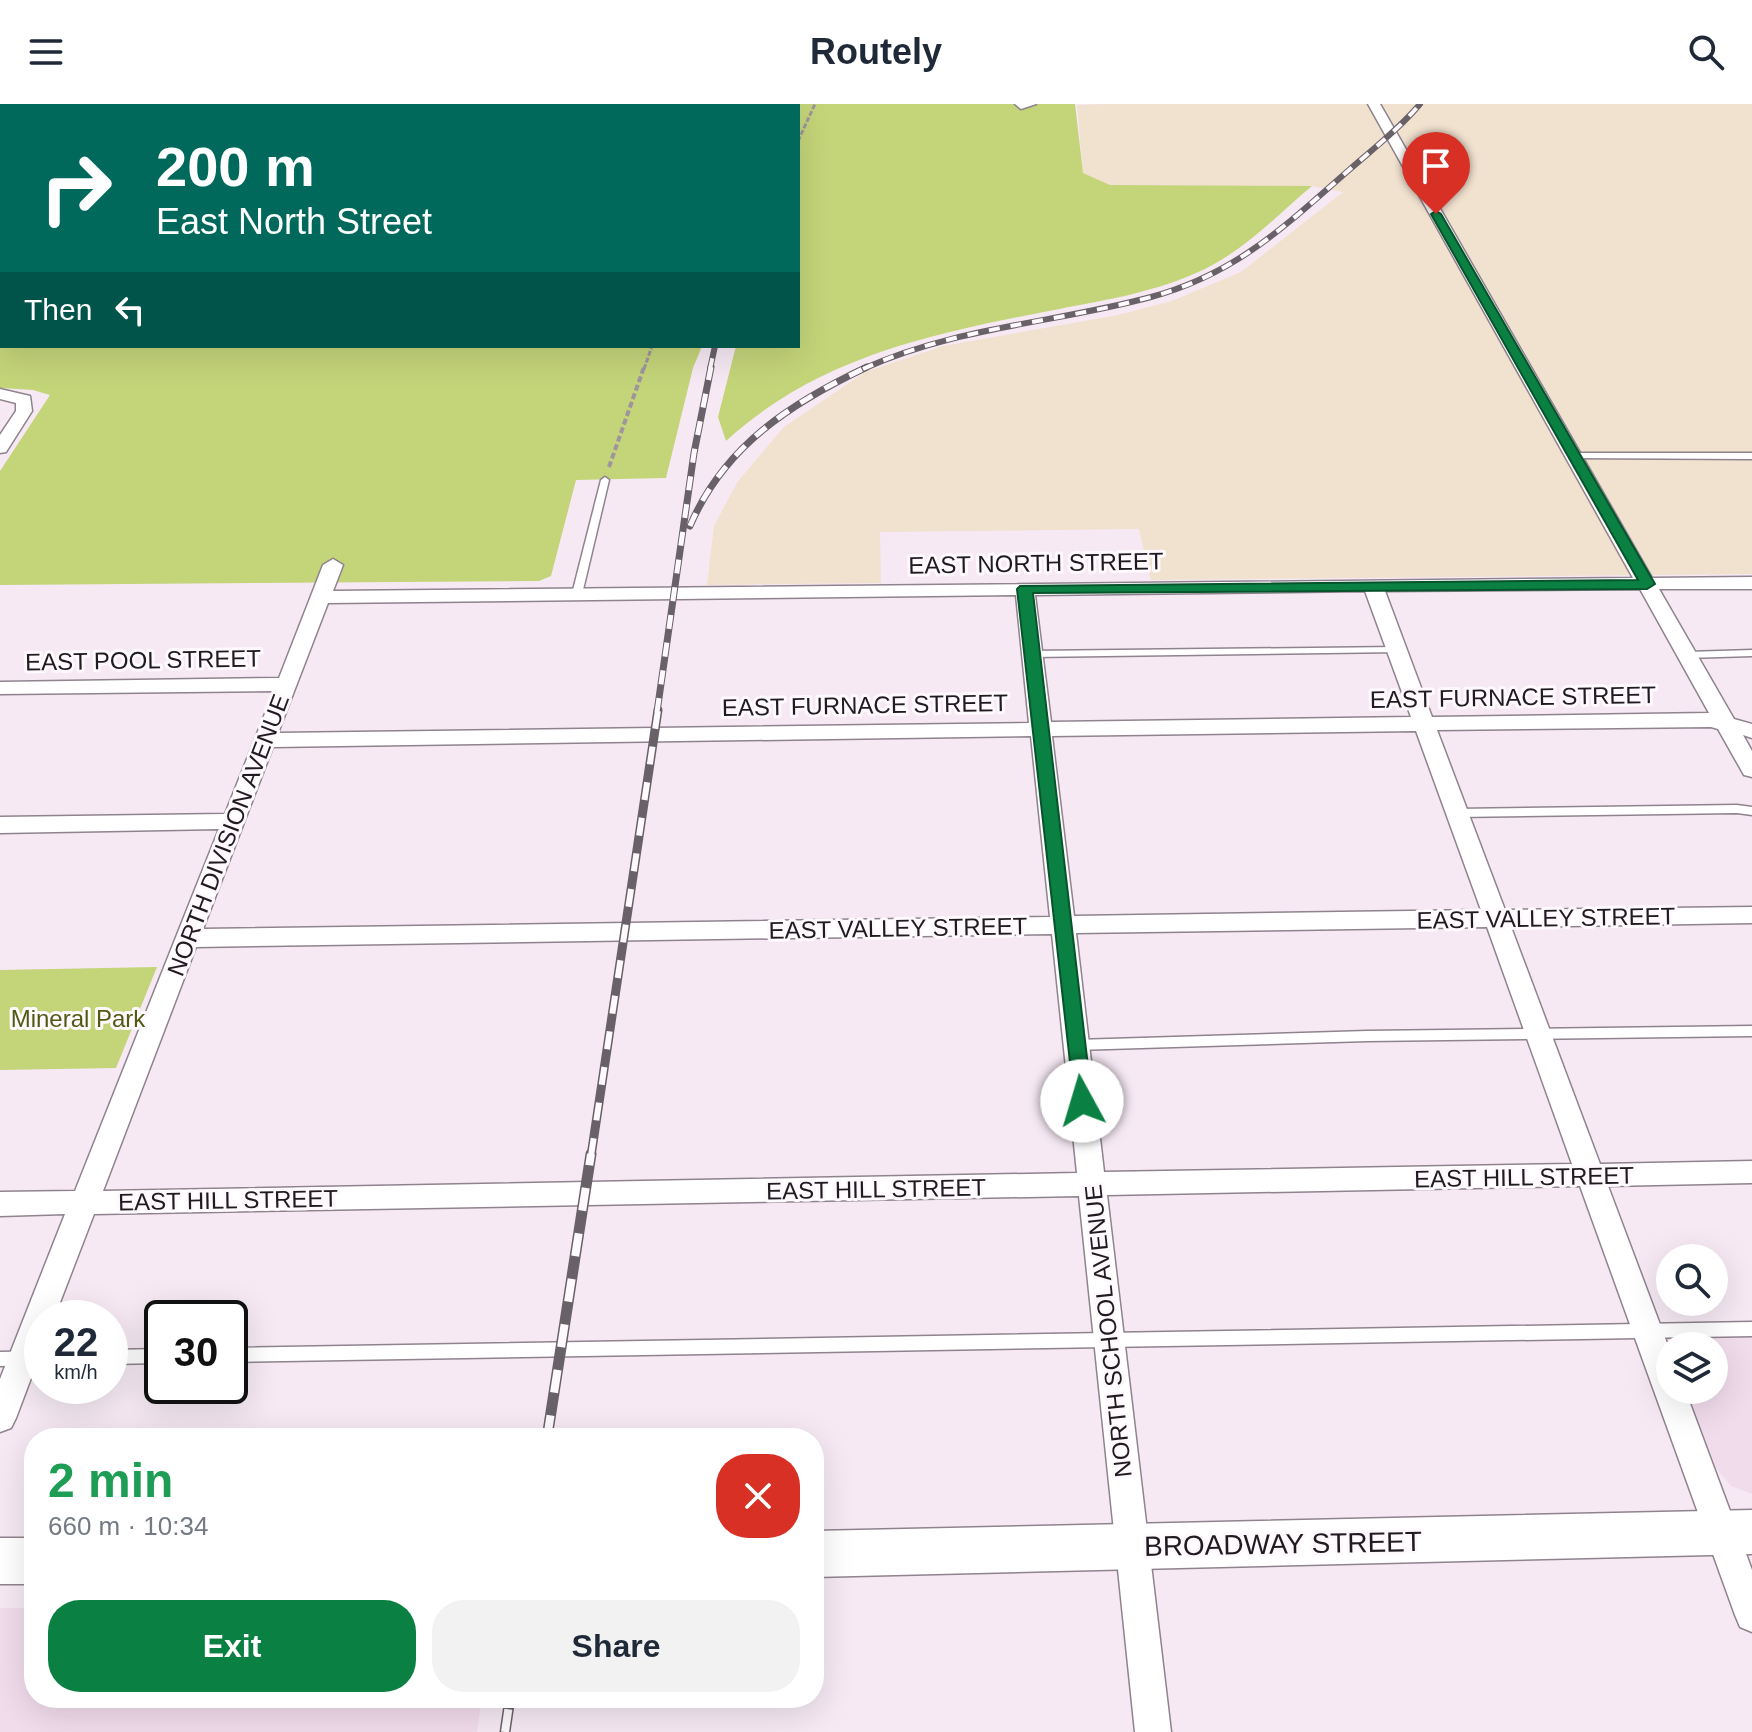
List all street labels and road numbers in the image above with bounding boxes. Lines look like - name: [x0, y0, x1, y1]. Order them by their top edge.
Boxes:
- street label: EAST NORTH STREET: [908, 547, 1164, 579]
- street label: EAST POOL STREET: [25, 644, 262, 676]
- street label: EAST FURNACE STREET: [1370, 681, 1657, 713]
- street label: EAST FURNACE STREET: [722, 689, 1009, 721]
- street label: NORTH DIVISION AVENUE: [162, 691, 294, 979]
- street label: EAST VALLEY STREET: [1416, 902, 1676, 934]
- street label: EAST VALLEY STREET: [768, 912, 1028, 944]
- street label: EAST HILL STREET: [1414, 1162, 1635, 1192]
- street label: EAST HILL STREET: [766, 1174, 987, 1204]
- street label: NORTH SCHOOL AVENUE: [1079, 1183, 1137, 1479]
- street label: EAST HILL STREET: [118, 1185, 339, 1215]
- street label: BROADWAY STREET: [1144, 1526, 1422, 1562]

